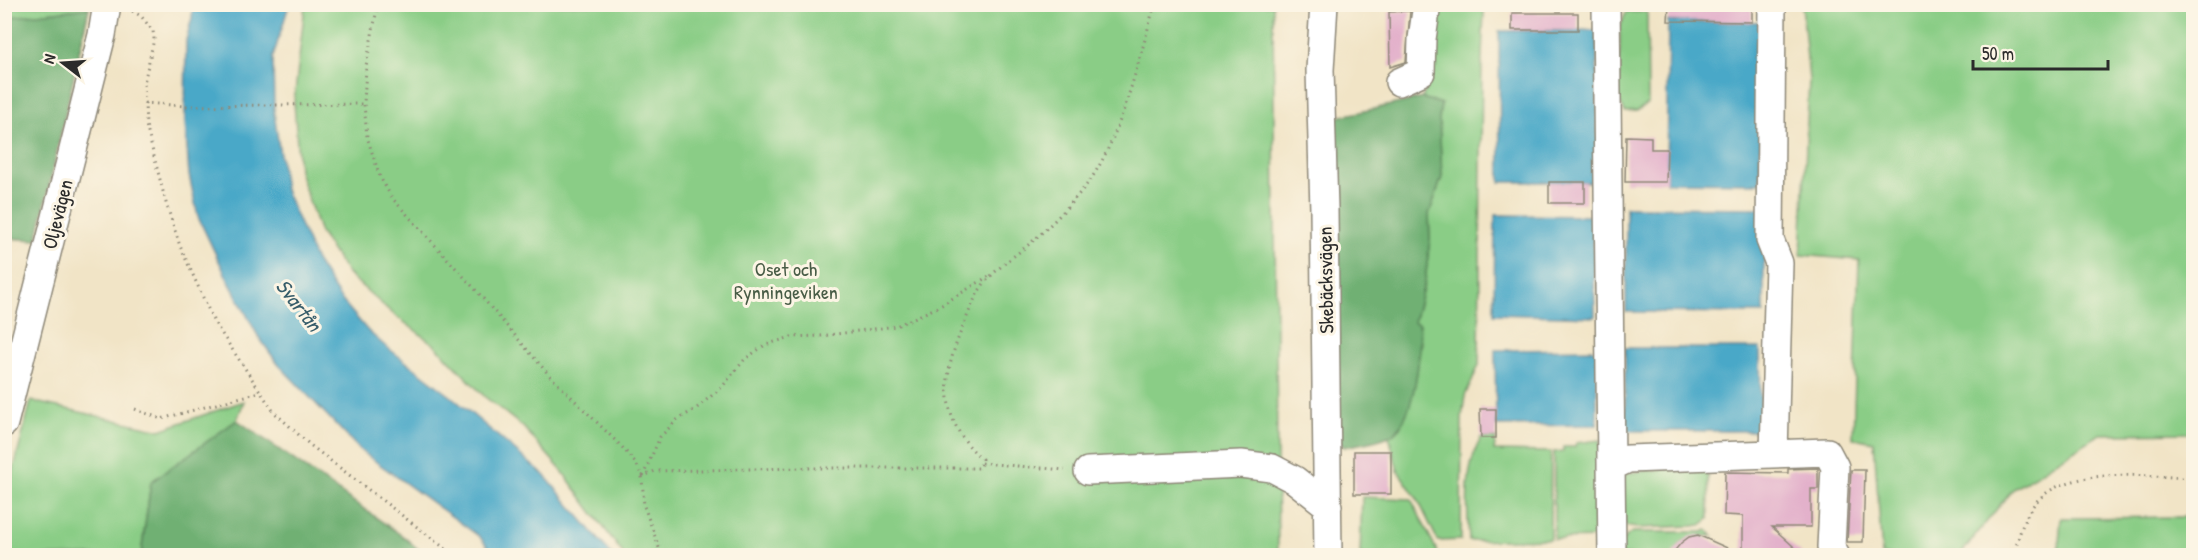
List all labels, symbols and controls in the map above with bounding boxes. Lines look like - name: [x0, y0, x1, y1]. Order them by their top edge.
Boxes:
- north arrow: [33, 33, 93, 93]
- scale bar: [1973, 33, 2108, 71]
- text: 50 m: [1982, 41, 2014, 66]
- text: N: [37, 51, 61, 66]
- street label: Oljevägen: [35, 176, 79, 252]
- street label: Skebäcksvägen: [1311, 226, 1339, 334]
- park label: Oset och Rynningeviken: [734, 255, 838, 305]
- water label: Svartån: [269, 273, 330, 338]

